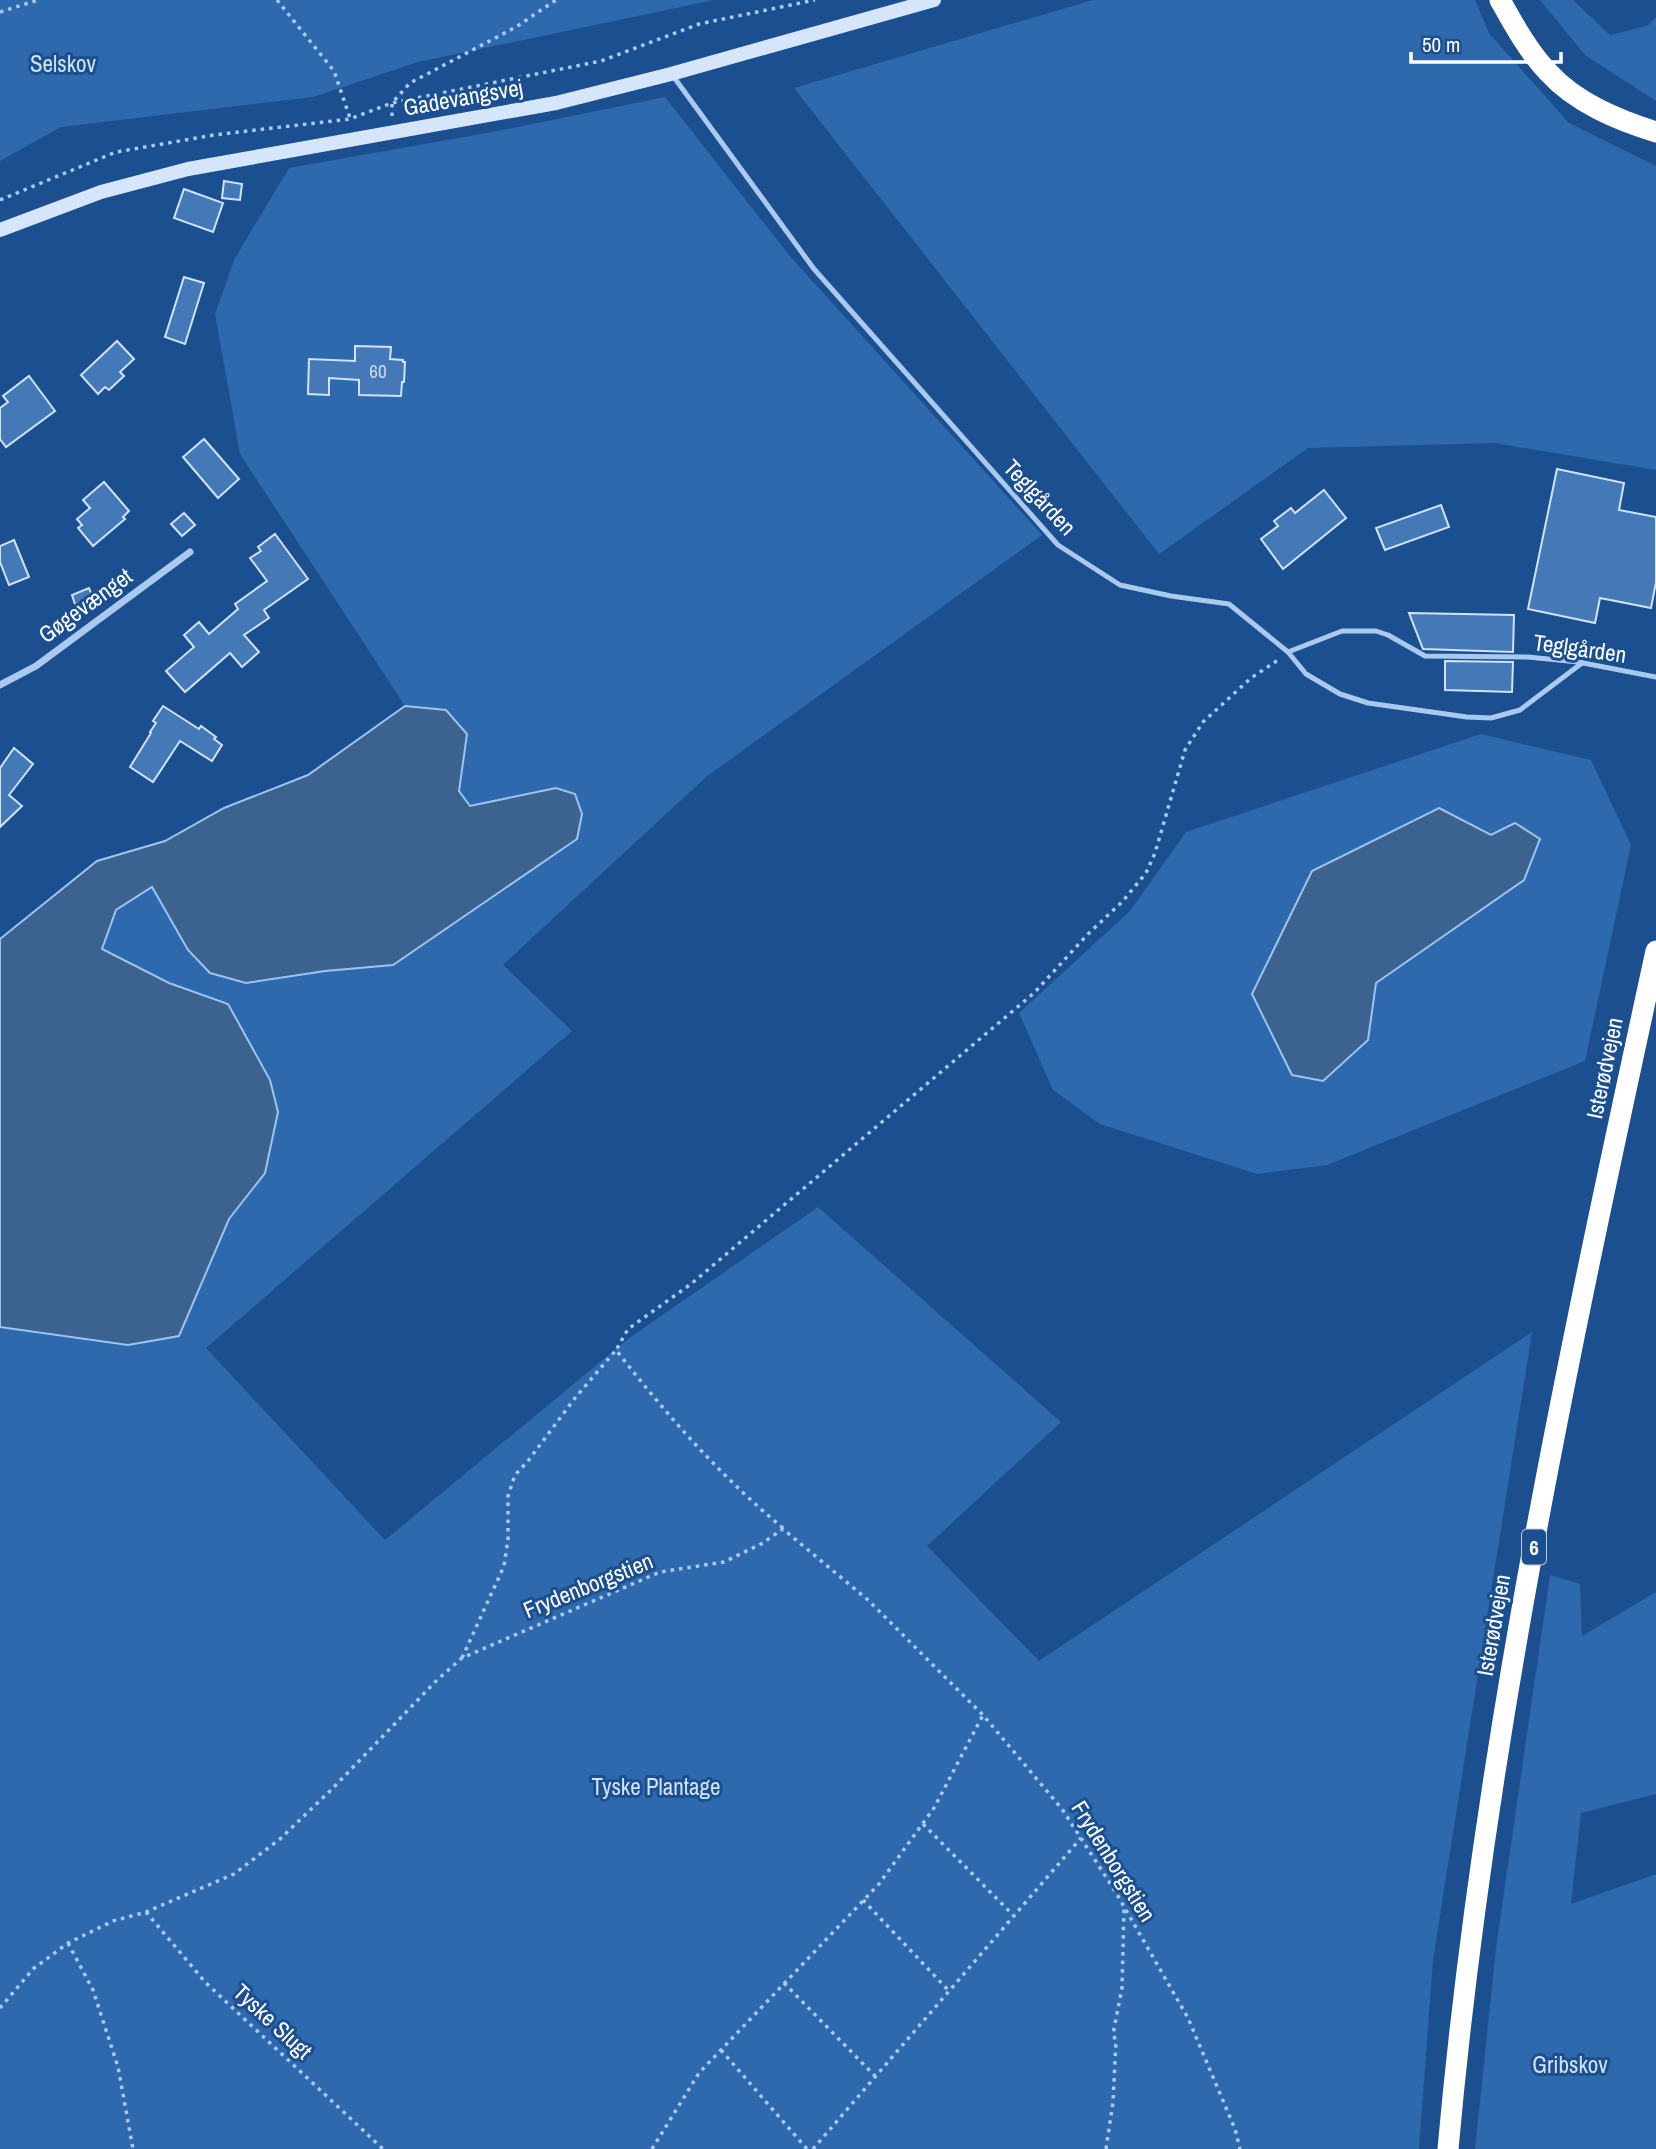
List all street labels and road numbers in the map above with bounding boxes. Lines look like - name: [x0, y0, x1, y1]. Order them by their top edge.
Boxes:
- street label: Gadevangsvej: [401, 71, 525, 123]
- street label: Teglgården: [997, 452, 1083, 542]
- street label: Gøgevænget: [32, 560, 138, 650]
- street label: Teglgården: [1532, 626, 1628, 670]
- street label: Isterødvejen: [1578, 1015, 1630, 1121]
- road number: 6: [1522, 1530, 1546, 1564]
- street label: Frydenborgstien: [519, 1545, 657, 1625]
- street label: Isterødvejen: [1469, 1572, 1517, 1678]
- street label: Frydenborgstien: [1064, 1795, 1164, 1927]
- street label: Tyske Slugt: [227, 1976, 319, 2066]

